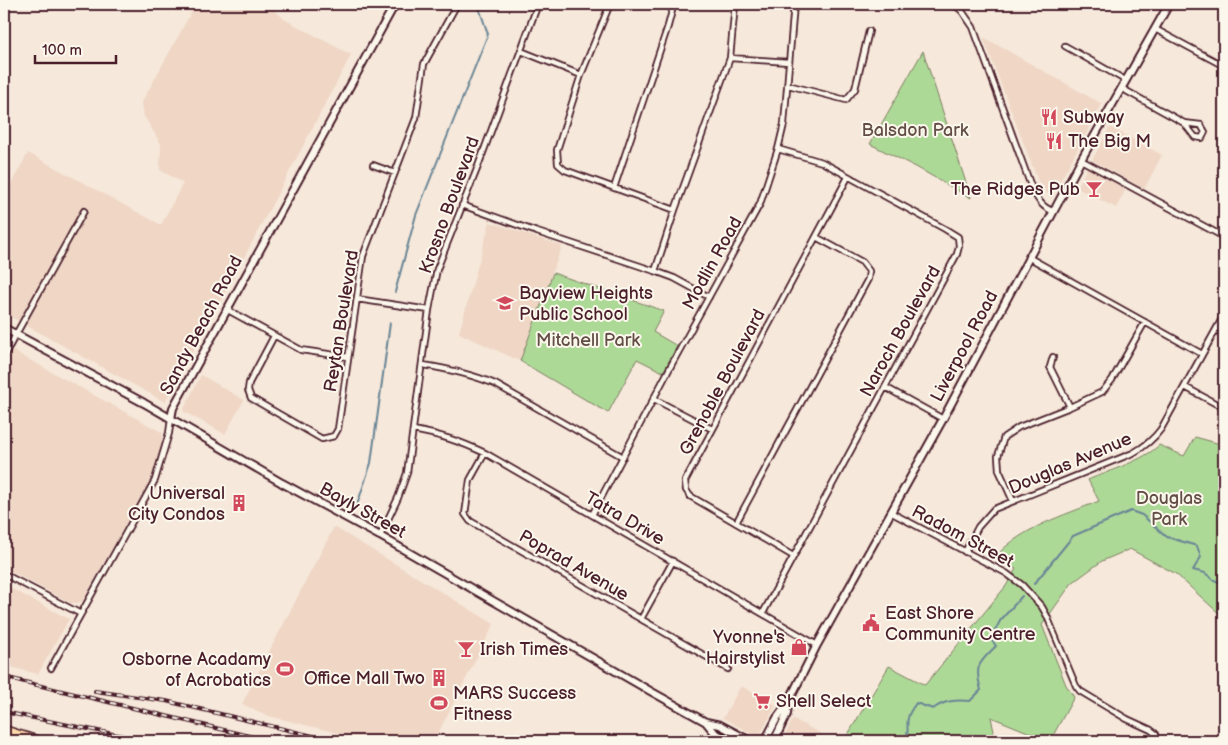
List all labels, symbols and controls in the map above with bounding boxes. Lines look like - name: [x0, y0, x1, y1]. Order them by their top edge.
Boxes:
- scale bar: [35, 32, 116, 64]
- text: 100 m: [42, 41, 82, 60]
- restaurant icon: Subway: [1039, 107, 1059, 127]
- place label: Subway: [1063, 107, 1125, 128]
- park label: Balsdon Park: [861, 120, 969, 141]
- restaurant icon: The Big M: [1044, 131, 1064, 151]
- place label: The Big M: [1068, 131, 1151, 152]
- street label: Krosno Boulevard: [415, 134, 484, 276]
- place label: The Ridges Pub: [951, 179, 1080, 200]
- bar icon: The Ridges Pub: [1084, 179, 1104, 199]
- street label: Modlin Road: [678, 213, 747, 313]
- street label: Reytan Boulevard: [320, 249, 363, 394]
- street label: Sandy Beach Road: [156, 252, 247, 398]
- street label: Naroch Boulevard: [856, 262, 945, 400]
- place label: Bayview Heights Public School: [519, 283, 653, 325]
- street label: Liverpool Road: [926, 287, 1003, 405]
- school or university icon: Bayview Heights Public School: [495, 293, 515, 313]
- street label: Grenoble Boulevard: [675, 306, 770, 459]
- park label: Mitchell Park: [536, 330, 640, 351]
- street label: Douglas Avenue: [1006, 428, 1135, 499]
- street label: Bayly Street: [316, 478, 410, 543]
- place label: Universal City Condos: [128, 483, 225, 525]
- street label: Tatra Drive: [581, 487, 668, 550]
- park label: Douglas Park: [1136, 488, 1202, 530]
- building icon: Universal City Condos: [229, 493, 249, 513]
- street label: Radom Street: [908, 501, 1018, 572]
- street label: Poprad Avenue: [515, 526, 633, 605]
- place label: East Shore Community Centre: [885, 603, 1036, 645]
- public building icon: East Shore Community Centre: [861, 613, 881, 633]
- place label: Yvonne's Hairstylist: [706, 627, 785, 669]
- shop icon: Yvonne's Hairstylist: [789, 637, 809, 657]
- bar icon: Irish Times: [456, 639, 476, 659]
- place label: Irish Times: [480, 639, 568, 660]
- place label: Osborne Acadamy of Acrobatics: [122, 649, 272, 691]
- sports icon: Osborne Acadamy of Acrobatics: [275, 659, 295, 679]
- place label: Office Mall Two: [304, 668, 425, 689]
- building icon: Office Mall Two: [429, 668, 449, 688]
- place label: MARS Success Fitness: [453, 683, 576, 725]
- supermarket icon: Shell Select: [752, 691, 772, 711]
- place label: Shell Select: [776, 691, 872, 712]
- sports icon: MARS Success Fitness: [429, 693, 449, 713]

